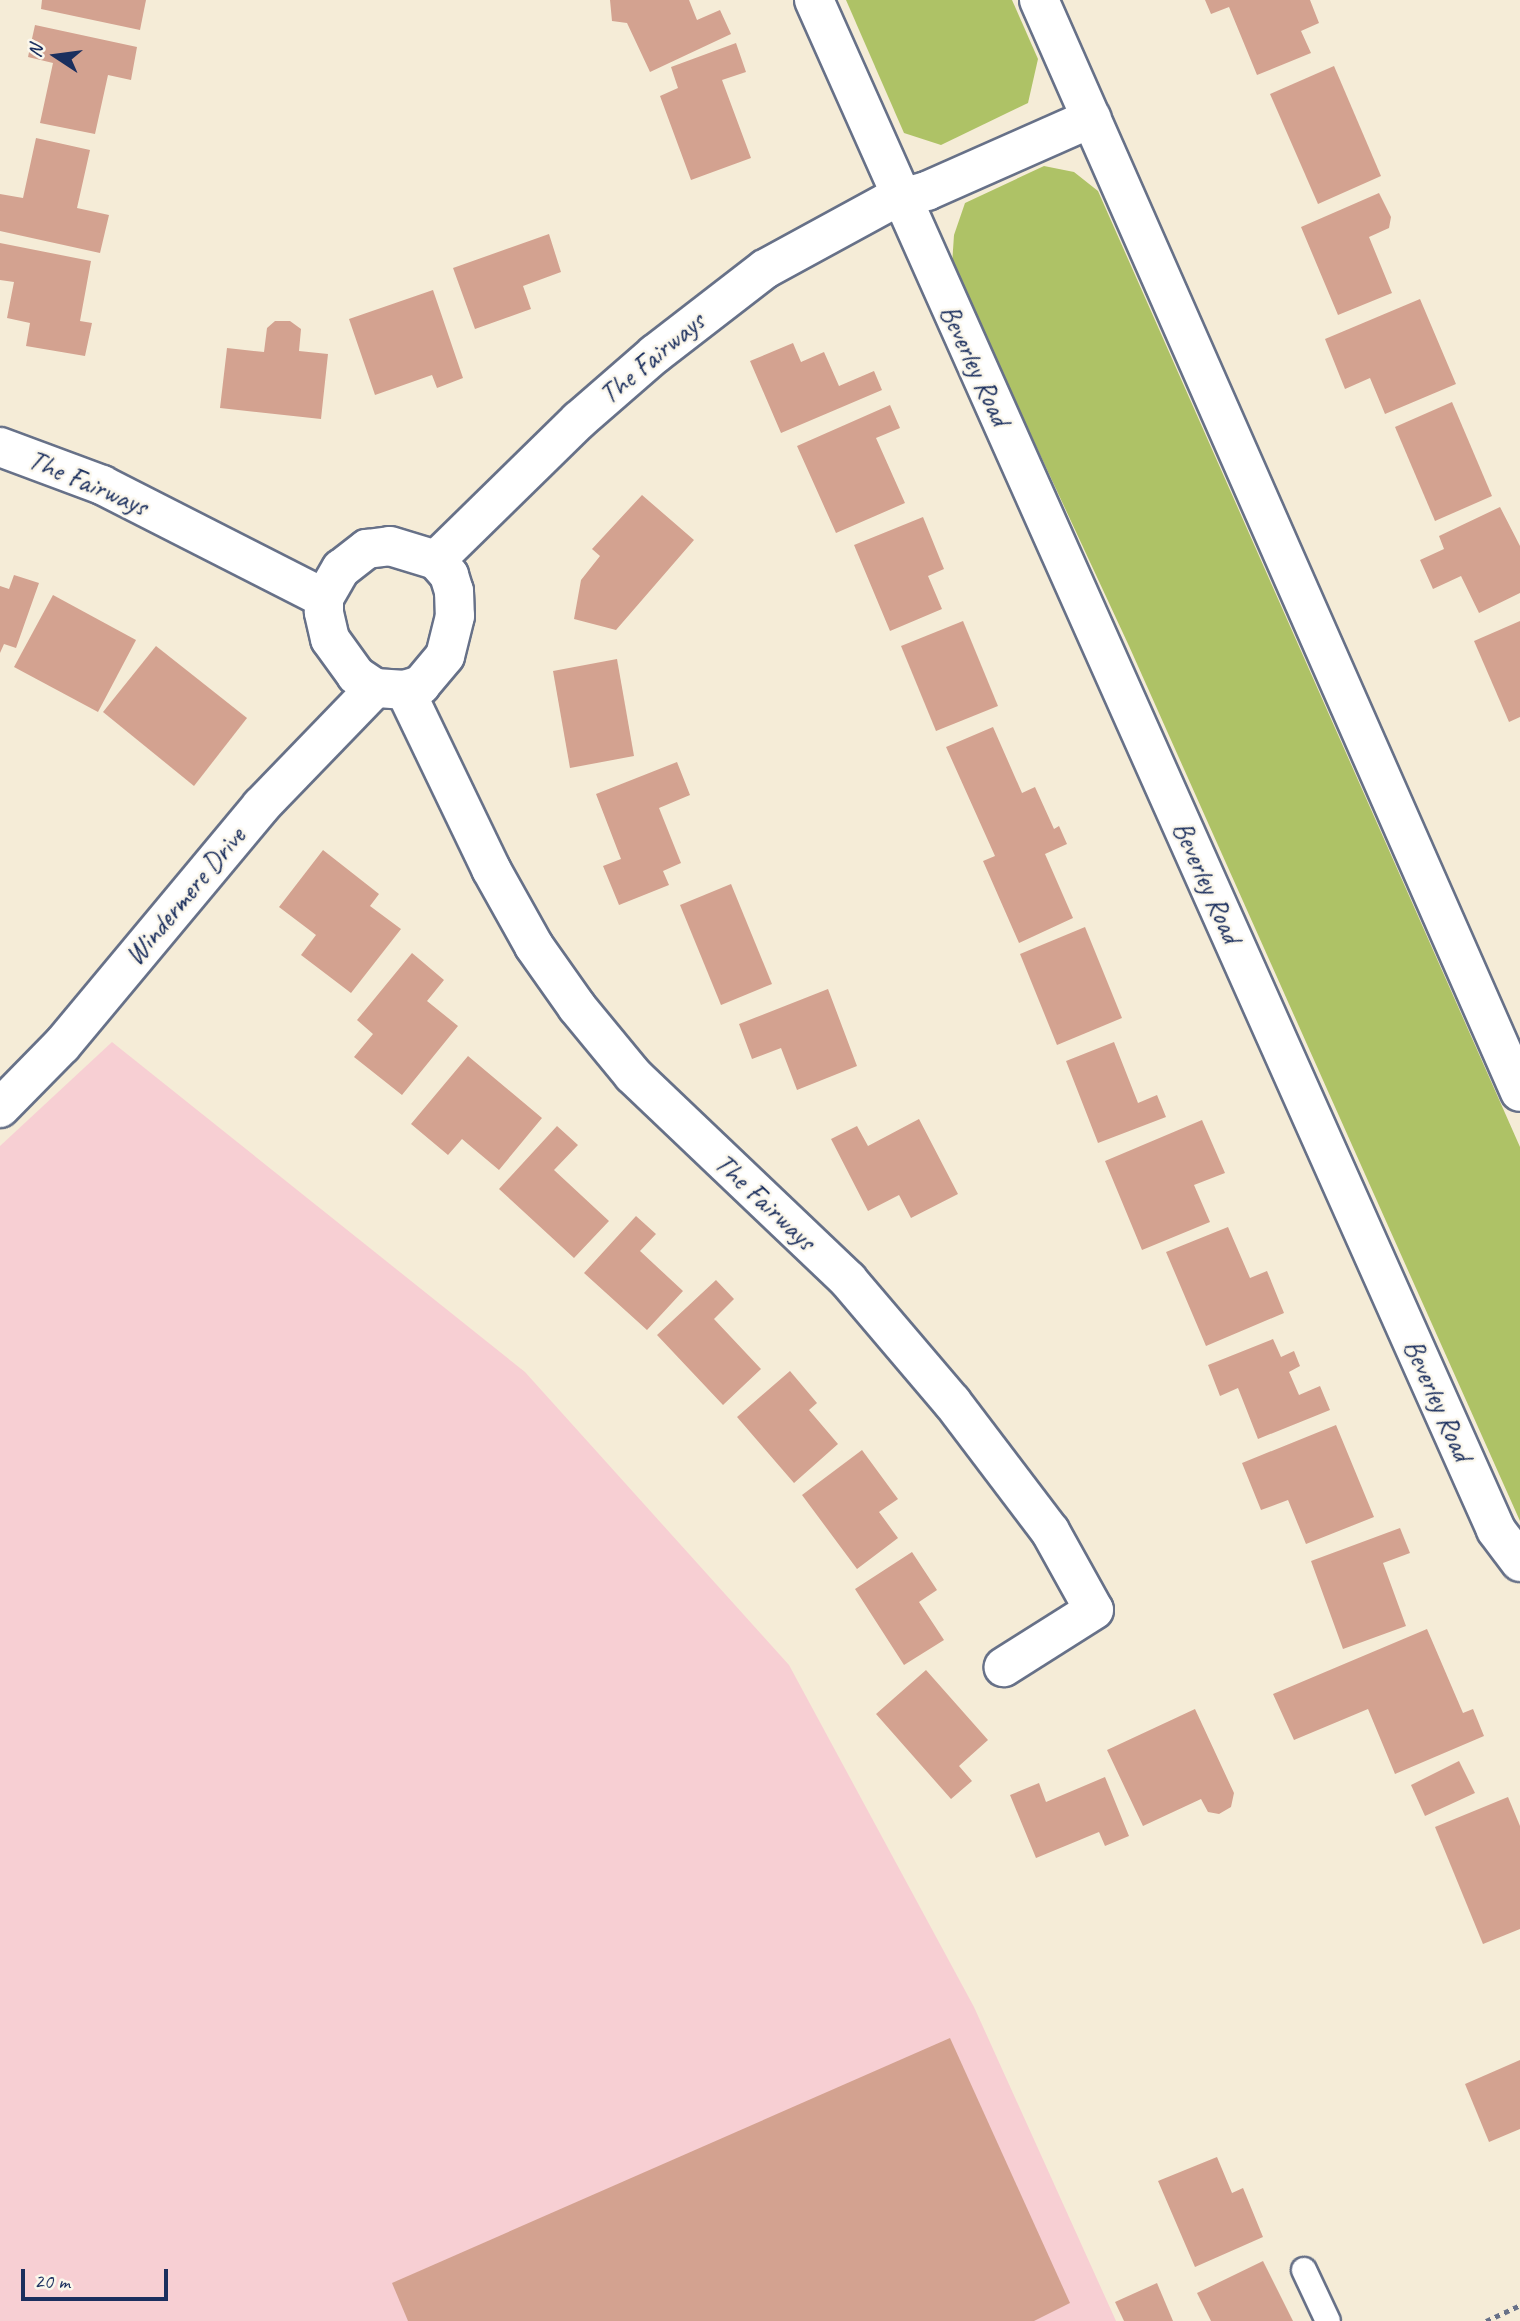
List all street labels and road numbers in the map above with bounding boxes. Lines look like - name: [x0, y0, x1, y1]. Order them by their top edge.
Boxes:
- street label: Beverley Road: [932, 299, 1018, 431]
- street label: The Fairways: [593, 304, 711, 412]
- street label: The Fairways: [23, 443, 153, 523]
- street label: Beverley Road: [1165, 816, 1249, 948]
- street label: Windermere Drive: [117, 820, 253, 972]
- street label: The Fairways: [707, 1146, 823, 1258]
- street label: Beverley Road: [1396, 1334, 1480, 1466]

